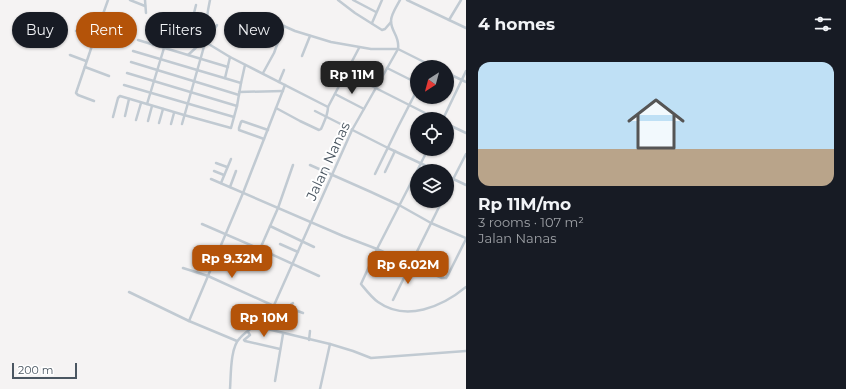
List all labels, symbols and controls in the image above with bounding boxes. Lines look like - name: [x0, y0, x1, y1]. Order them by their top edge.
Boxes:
- chip: Buy: [12, 12, 68, 48]
- chip: Rent: [76, 12, 137, 48]
- chip: Filters: [145, 12, 216, 48]
- chip: New: [224, 12, 284, 48]
- icon: filters: [812, 13, 834, 35]
- text: 4 homes: [478, 14, 555, 34]
- north arrow: [410, 60, 454, 104]
- map controls: [410, 60, 454, 208]
- pin: Rp 11M: [319, 61, 385, 95]
- text: Rp 11M: [330, 66, 374, 82]
- icon: home: [620, 88, 692, 160]
- button: locate: [410, 112, 454, 156]
- street label: Jalan Nanas: [302, 119, 354, 204]
- button: layers: [410, 164, 454, 208]
- text: Rp 11M/mo: [478, 194, 571, 214]
- text: 3 rooms · 107 m²: [478, 214, 584, 230]
- text: Jalan Nanas: [478, 230, 557, 246]
- pin: Rp 9.32M: [191, 245, 273, 279]
- text: Rp 9.32M: [201, 250, 263, 266]
- pin: Rp 6.02M: [367, 251, 449, 285]
- text: Rp 6.02M: [377, 256, 439, 272]
- pin: Rp 10M: [231, 304, 297, 338]
- text: Rp 10M: [240, 309, 288, 325]
- scale bar: [12, 361, 77, 380]
- text: 200 m: [18, 363, 53, 377]

